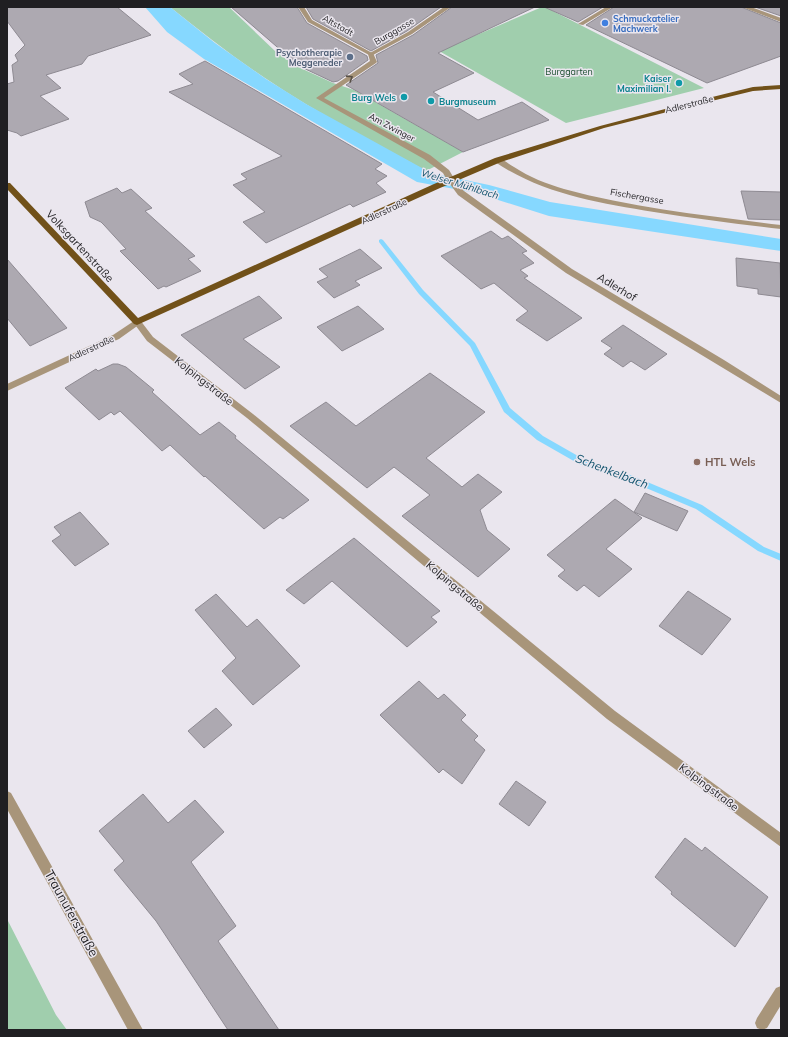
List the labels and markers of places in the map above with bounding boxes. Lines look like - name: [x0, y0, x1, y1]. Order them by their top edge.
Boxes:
- place label: Schmuckatelier Machwerk: [613, 13, 679, 34]
- marker: Schmuckatelier Machwerk: [600, 18, 610, 28]
- place label: Psychotherapie Meggeneder: [276, 47, 342, 68]
- marker: Psychotherapie Meggeneder: [345, 52, 355, 62]
- place label: Kaiser Maximilian I.: [617, 73, 671, 94]
- marker: Kaiser Maximilian I.: [674, 78, 684, 88]
- place label: Burg Wels: [352, 92, 396, 103]
- marker: Burg Wels: [399, 92, 409, 102]
- marker: Burgmuseum: [426, 96, 436, 106]
- place label: Burgmuseum: [439, 96, 496, 107]
- place label: HTL Wels: [705, 455, 756, 469]
- marker: HTL Wels: [692, 457, 702, 467]

